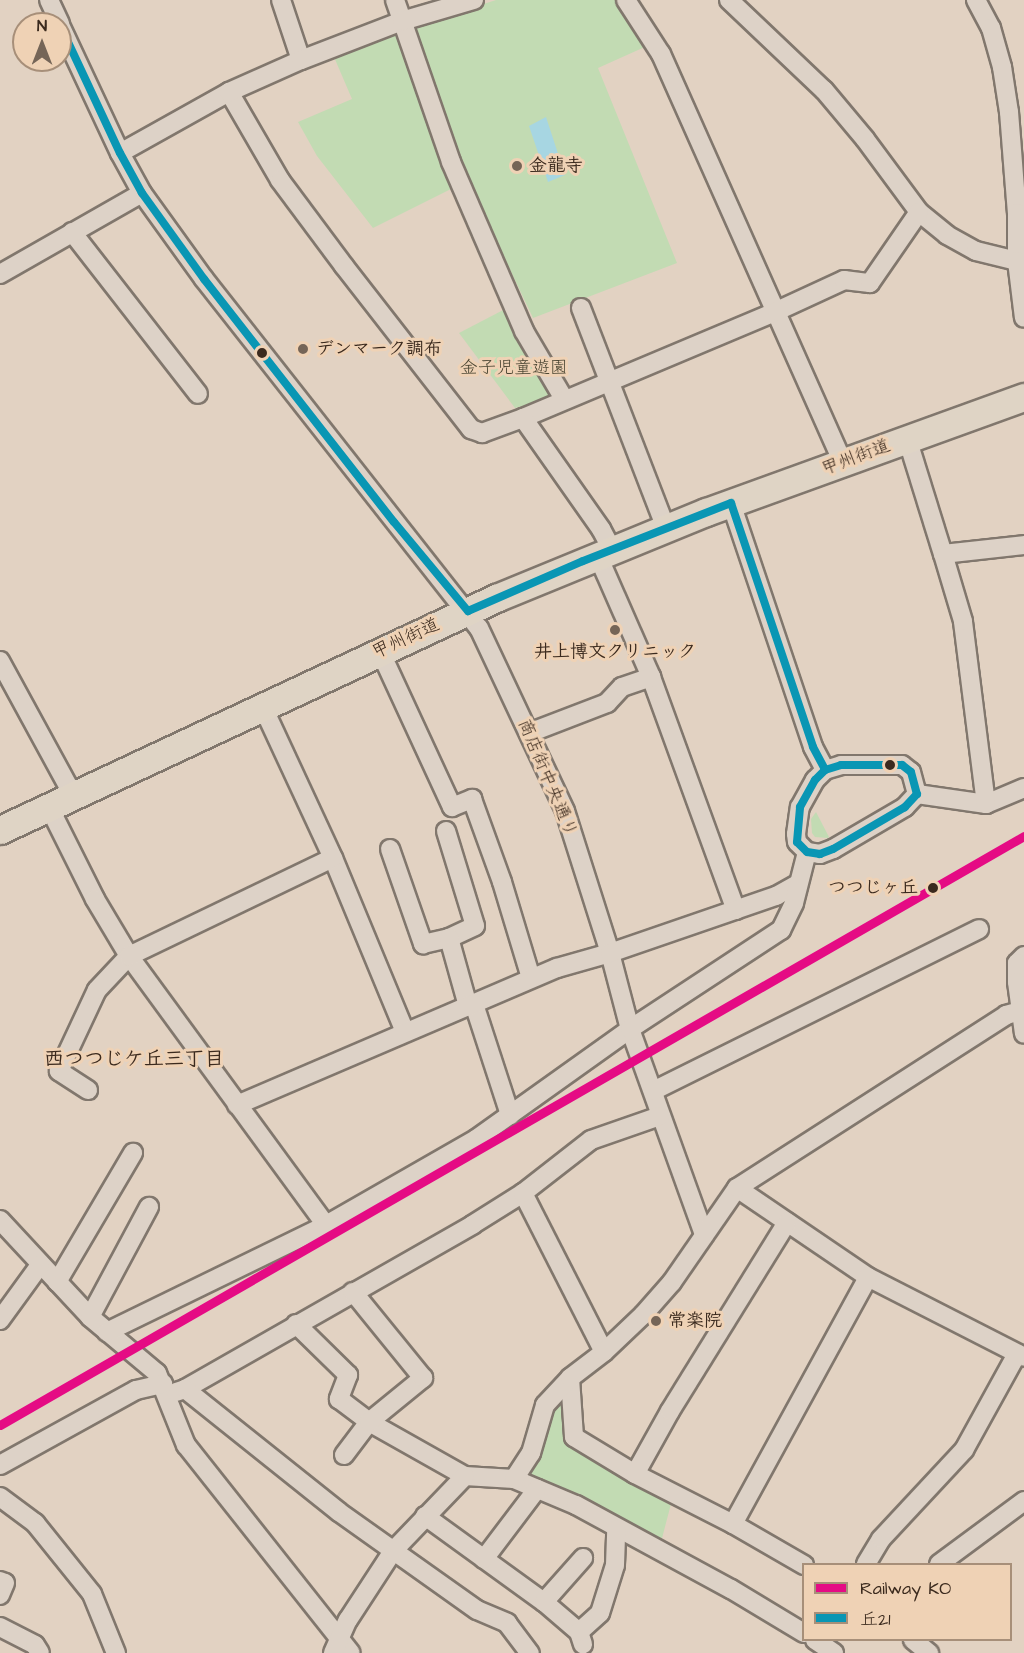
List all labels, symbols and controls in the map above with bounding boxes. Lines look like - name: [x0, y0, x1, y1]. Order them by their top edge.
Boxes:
- north arrow: [12, 12, 72, 72]
- text: N: [37, 15, 47, 37]
- place label: 金龍寺: [529, 155, 583, 177]
- marker: 金龍寺: [510, 159, 524, 173]
- place label: デンマーク調布: [316, 338, 442, 360]
- marker: デンマーク調布: [294, 340, 312, 358]
- unlabelled marker: [256, 347, 268, 359]
- park label: 金子児童遊園: [460, 357, 568, 379]
- street label: 甲州街道: [819, 435, 893, 481]
- street label: 甲州街道: [369, 614, 443, 664]
- marker: 井上博文クリニック: [606, 621, 624, 639]
- place label: 井上博文クリニック: [534, 641, 696, 663]
- street label: 商店街中央通り: [512, 716, 582, 840]
- unlabelled marker: [884, 759, 896, 771]
- place label: つつじヶ丘: [828, 877, 918, 899]
- marker: つつじヶ丘: [923, 878, 943, 898]
- district label: 西つつじケ丘三丁目: [44, 1047, 224, 1071]
- place label: 常楽院: [668, 1310, 722, 1332]
- marker: 常楽院: [649, 1314, 663, 1328]
- legend: [802, 1563, 1012, 1641]
- text: Railway KO: [860, 1576, 951, 1601]
- text: 丘21: [860, 1607, 891, 1632]

